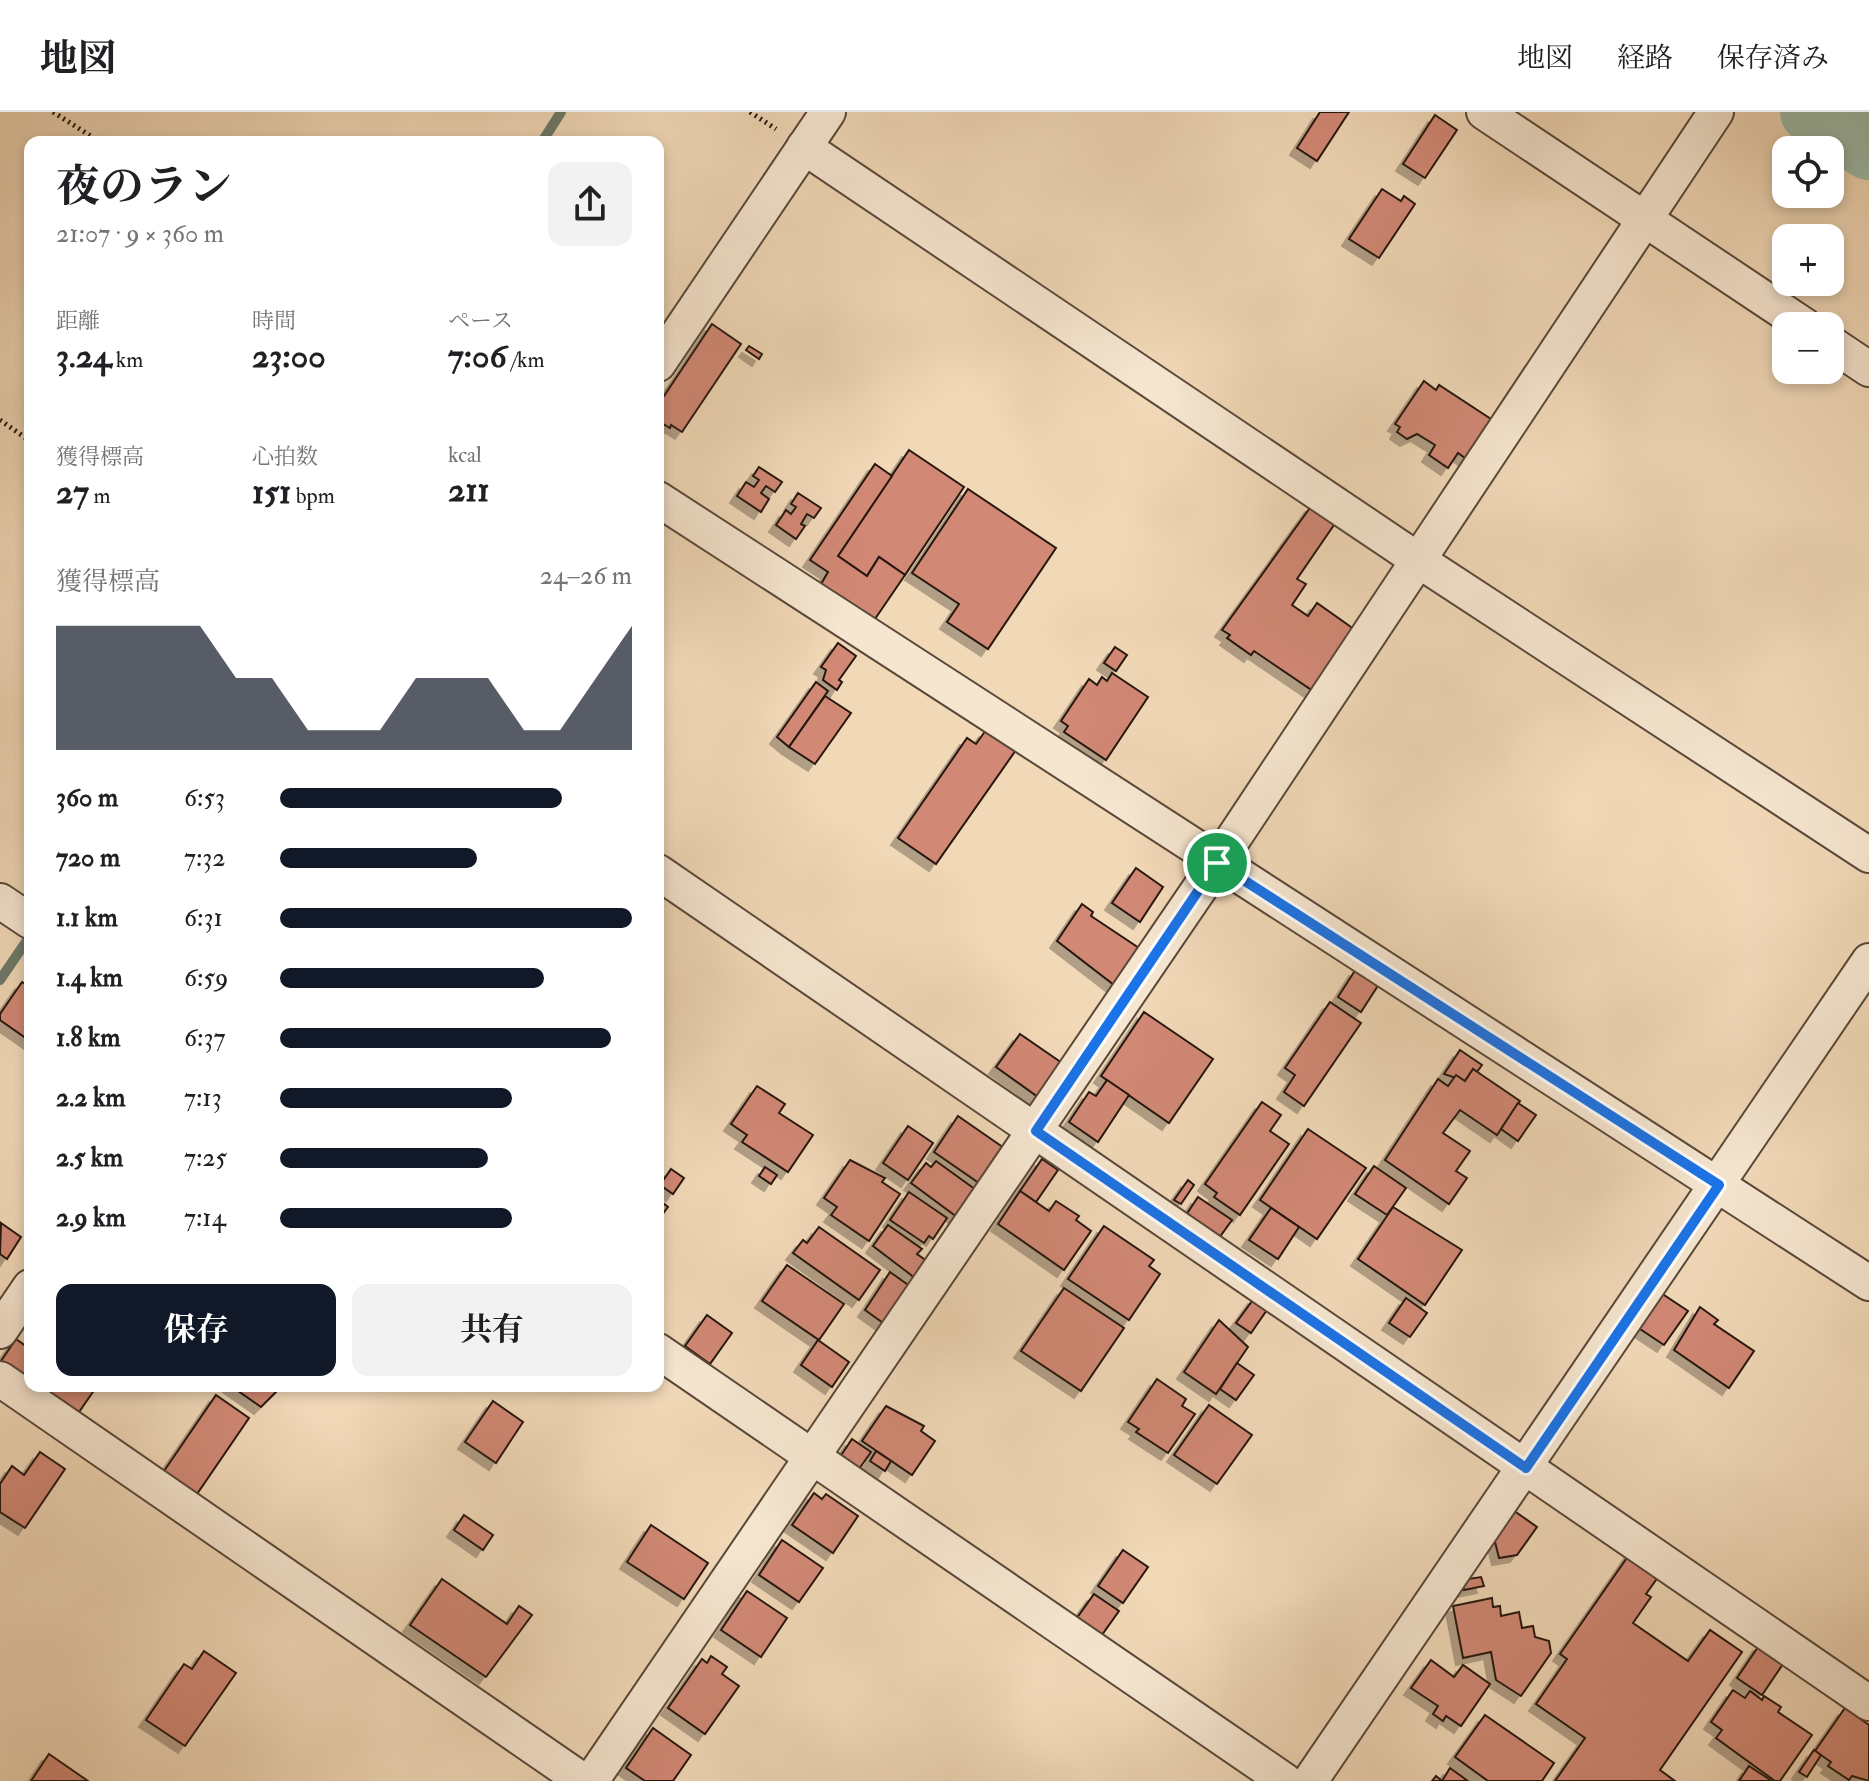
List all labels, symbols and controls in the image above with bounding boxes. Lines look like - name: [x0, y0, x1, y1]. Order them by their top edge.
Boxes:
- text: 地図: [40, 35, 116, 83]
- text: 地図: [1517, 41, 1573, 76]
- text: 経路: [1617, 41, 1673, 76]
- text: 保存済み: [1717, 41, 1829, 76]
- map controls: [1772, 136, 1844, 384]
- button: locate: [1772, 136, 1844, 208]
- text: 夜のラン: [56, 160, 232, 215]
- button: share: [548, 162, 632, 246]
- text: 21:07 · 9 × 360 m: [56, 218, 224, 250]
- button: +: [1772, 224, 1844, 296]
- text: 距離: [56, 307, 100, 335]
- text: 時間: [252, 307, 296, 335]
- text: ペース: [448, 307, 513, 335]
- button: −: [1772, 312, 1844, 384]
- text: 3.24: [56, 335, 111, 378]
- text: 23:00: [252, 335, 326, 378]
- text: 7:06: [448, 335, 507, 378]
- text: km: [111, 346, 143, 374]
- text: /km: [507, 346, 544, 374]
- text: kcal: [448, 441, 482, 469]
- text: 獲得標高: [56, 443, 144, 471]
- text: 心拍数: [252, 443, 318, 471]
- text: 211: [448, 469, 490, 512]
- text: 27: [56, 471, 89, 514]
- text: 151: [252, 471, 291, 514]
- text: m: [89, 482, 110, 510]
- text: bpm: [291, 482, 335, 510]
- text: 24–26 m: [540, 560, 632, 592]
- text: 獲得標高: [56, 566, 160, 598]
- text: 360 m: [56, 782, 118, 814]
- text: 6:53: [184, 782, 225, 814]
- pin: [1183, 829, 1251, 897]
- icon: arrive: [1195, 841, 1239, 885]
- text: 720 m: [56, 842, 120, 874]
- text: 7:32: [184, 842, 226, 874]
- text: 1.1 km: [56, 902, 118, 934]
- text: 6:31: [184, 902, 223, 934]
- text: 1.4 km: [56, 962, 123, 994]
- text: 6:59: [184, 962, 228, 994]
- text: 1.8 km: [56, 1022, 121, 1054]
- text: 6:37: [184, 1022, 225, 1054]
- text: 2.2 km: [56, 1082, 125, 1114]
- text: 7:13: [184, 1082, 222, 1114]
- text: 2.5 km: [56, 1142, 123, 1174]
- text: 7:25: [184, 1142, 227, 1174]
- text: 2.9 km: [56, 1202, 126, 1234]
- text: 7:14: [184, 1202, 226, 1234]
- button: 保存: [56, 1284, 336, 1376]
- button: 共有: [352, 1284, 632, 1376]

